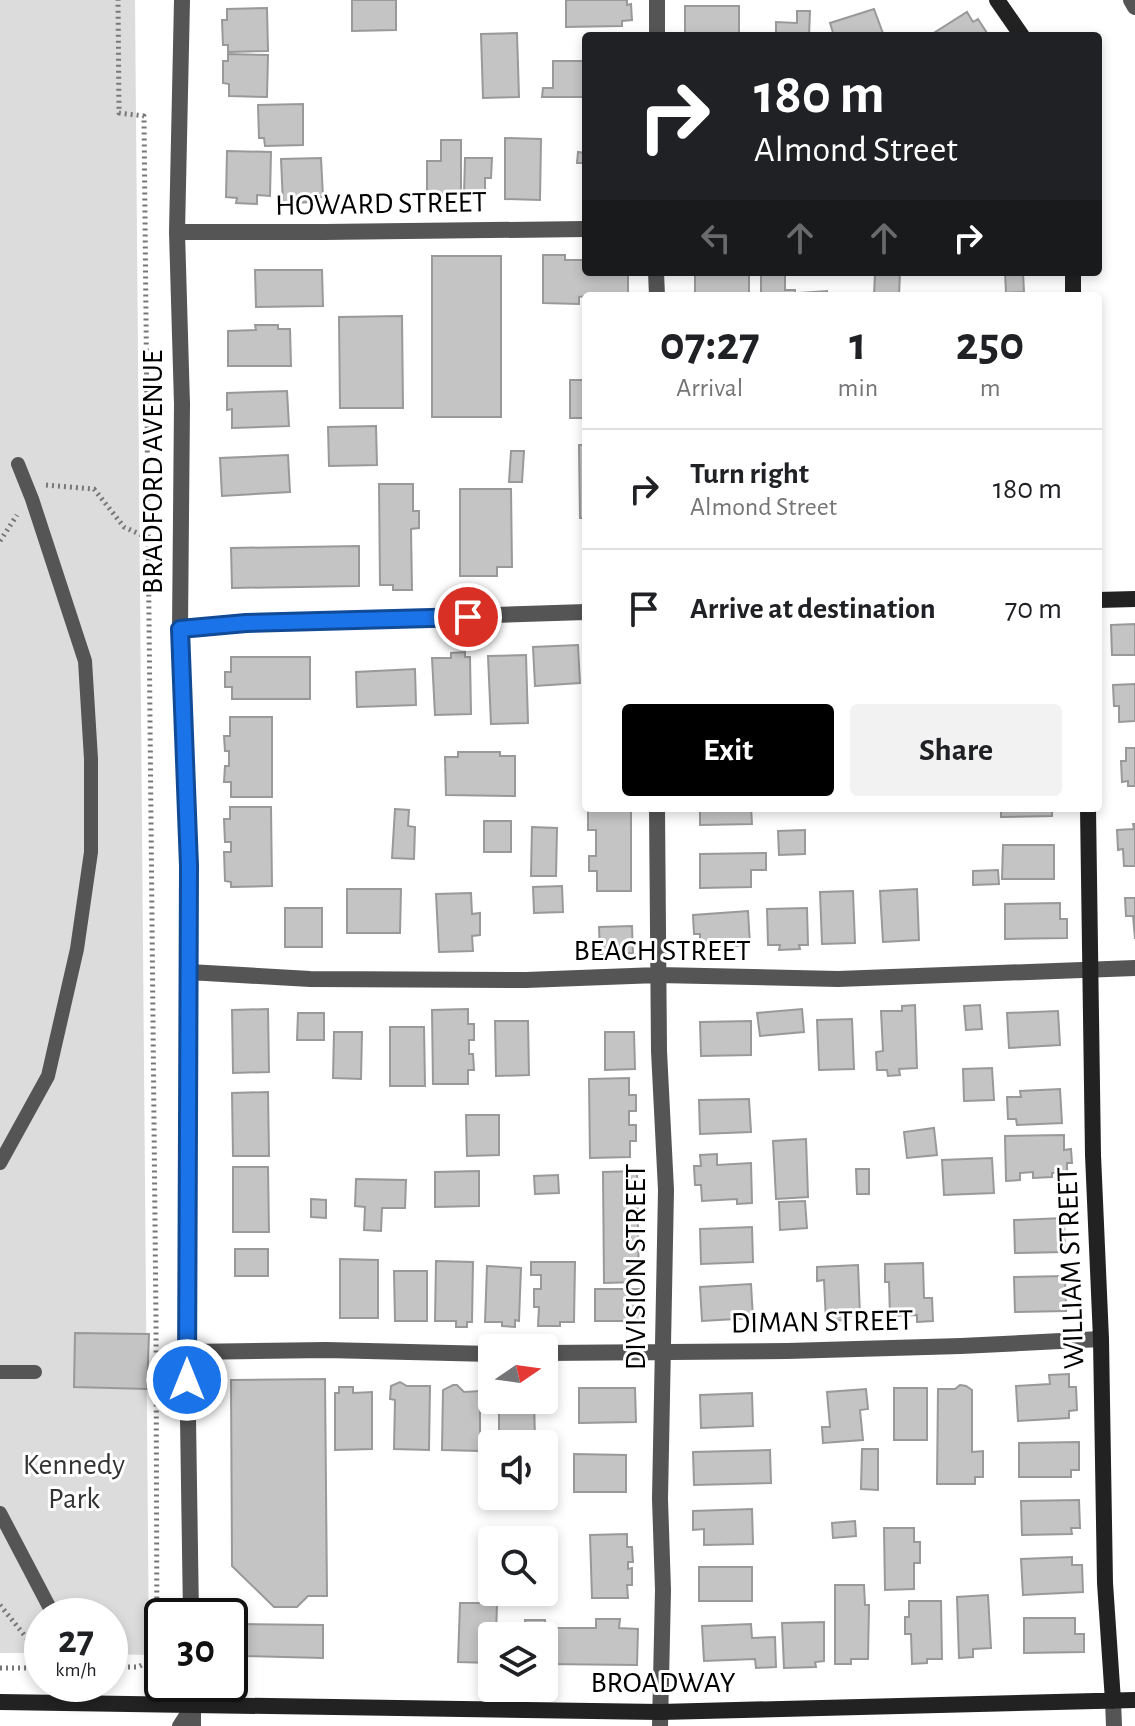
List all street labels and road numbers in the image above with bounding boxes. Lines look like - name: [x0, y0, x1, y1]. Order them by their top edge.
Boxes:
- street label: HOWARD STREET: [275, 187, 487, 221]
- street label: BRADFORD AVENUE: [138, 350, 168, 594]
- street label: BEACH STREET: [573, 936, 751, 966]
- street label: DIVISION STREET: [621, 1163, 651, 1370]
- street label: WILLIAM STREET: [1052, 1166, 1090, 1370]
- street label: DIMAN STREET: [731, 1305, 914, 1339]
- street label: BROADWAY: [590, 1668, 736, 1698]

